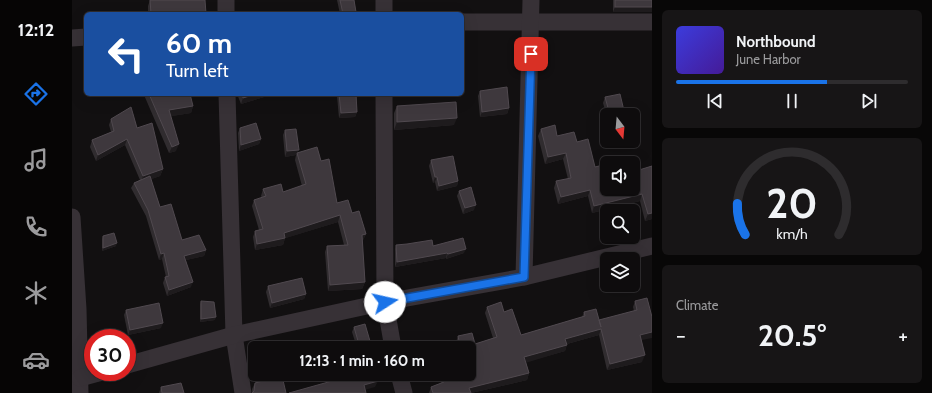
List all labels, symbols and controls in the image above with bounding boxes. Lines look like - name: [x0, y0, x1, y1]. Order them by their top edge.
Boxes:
- text: 12:12: [18, 19, 54, 41]
- text: 60 m: [166, 26, 232, 60]
- icon: left: [100, 28, 152, 80]
- text: Northbound: [736, 33, 816, 51]
- pin: [514, 37, 548, 71]
- icon: arrive: [520, 43, 542, 65]
- text: June Harbor: [736, 51, 801, 67]
- text: Turn left: [166, 60, 229, 82]
- icon: directions: [22, 80, 50, 108]
- icon: previous: [704, 90, 726, 112]
- icon: pause: [781, 90, 803, 112]
- icon: next: [858, 90, 880, 112]
- north arrow: [600, 108, 640, 148]
- map controls: [600, 108, 640, 292]
- icon: music: [22, 146, 50, 174]
- button: sound: [600, 156, 640, 196]
- text: 20: [766, 177, 818, 227]
- button: search: [600, 204, 640, 244]
- icon: phone: [22, 213, 50, 241]
- text: km/h: [776, 224, 808, 242]
- button: layers: [600, 252, 640, 292]
- icon: climate: [22, 279, 50, 307]
- position arrow: [364, 281, 406, 323]
- text: Climate: [676, 297, 718, 313]
- text: 20.5°: [758, 317, 826, 354]
- text: −: [676, 322, 686, 349]
- text: +: [898, 322, 908, 349]
- speed limit sign: 30: [84, 329, 136, 381]
- icon: car: [22, 346, 50, 374]
- text: 12:13 · 1 min · 160 m: [299, 352, 425, 370]

